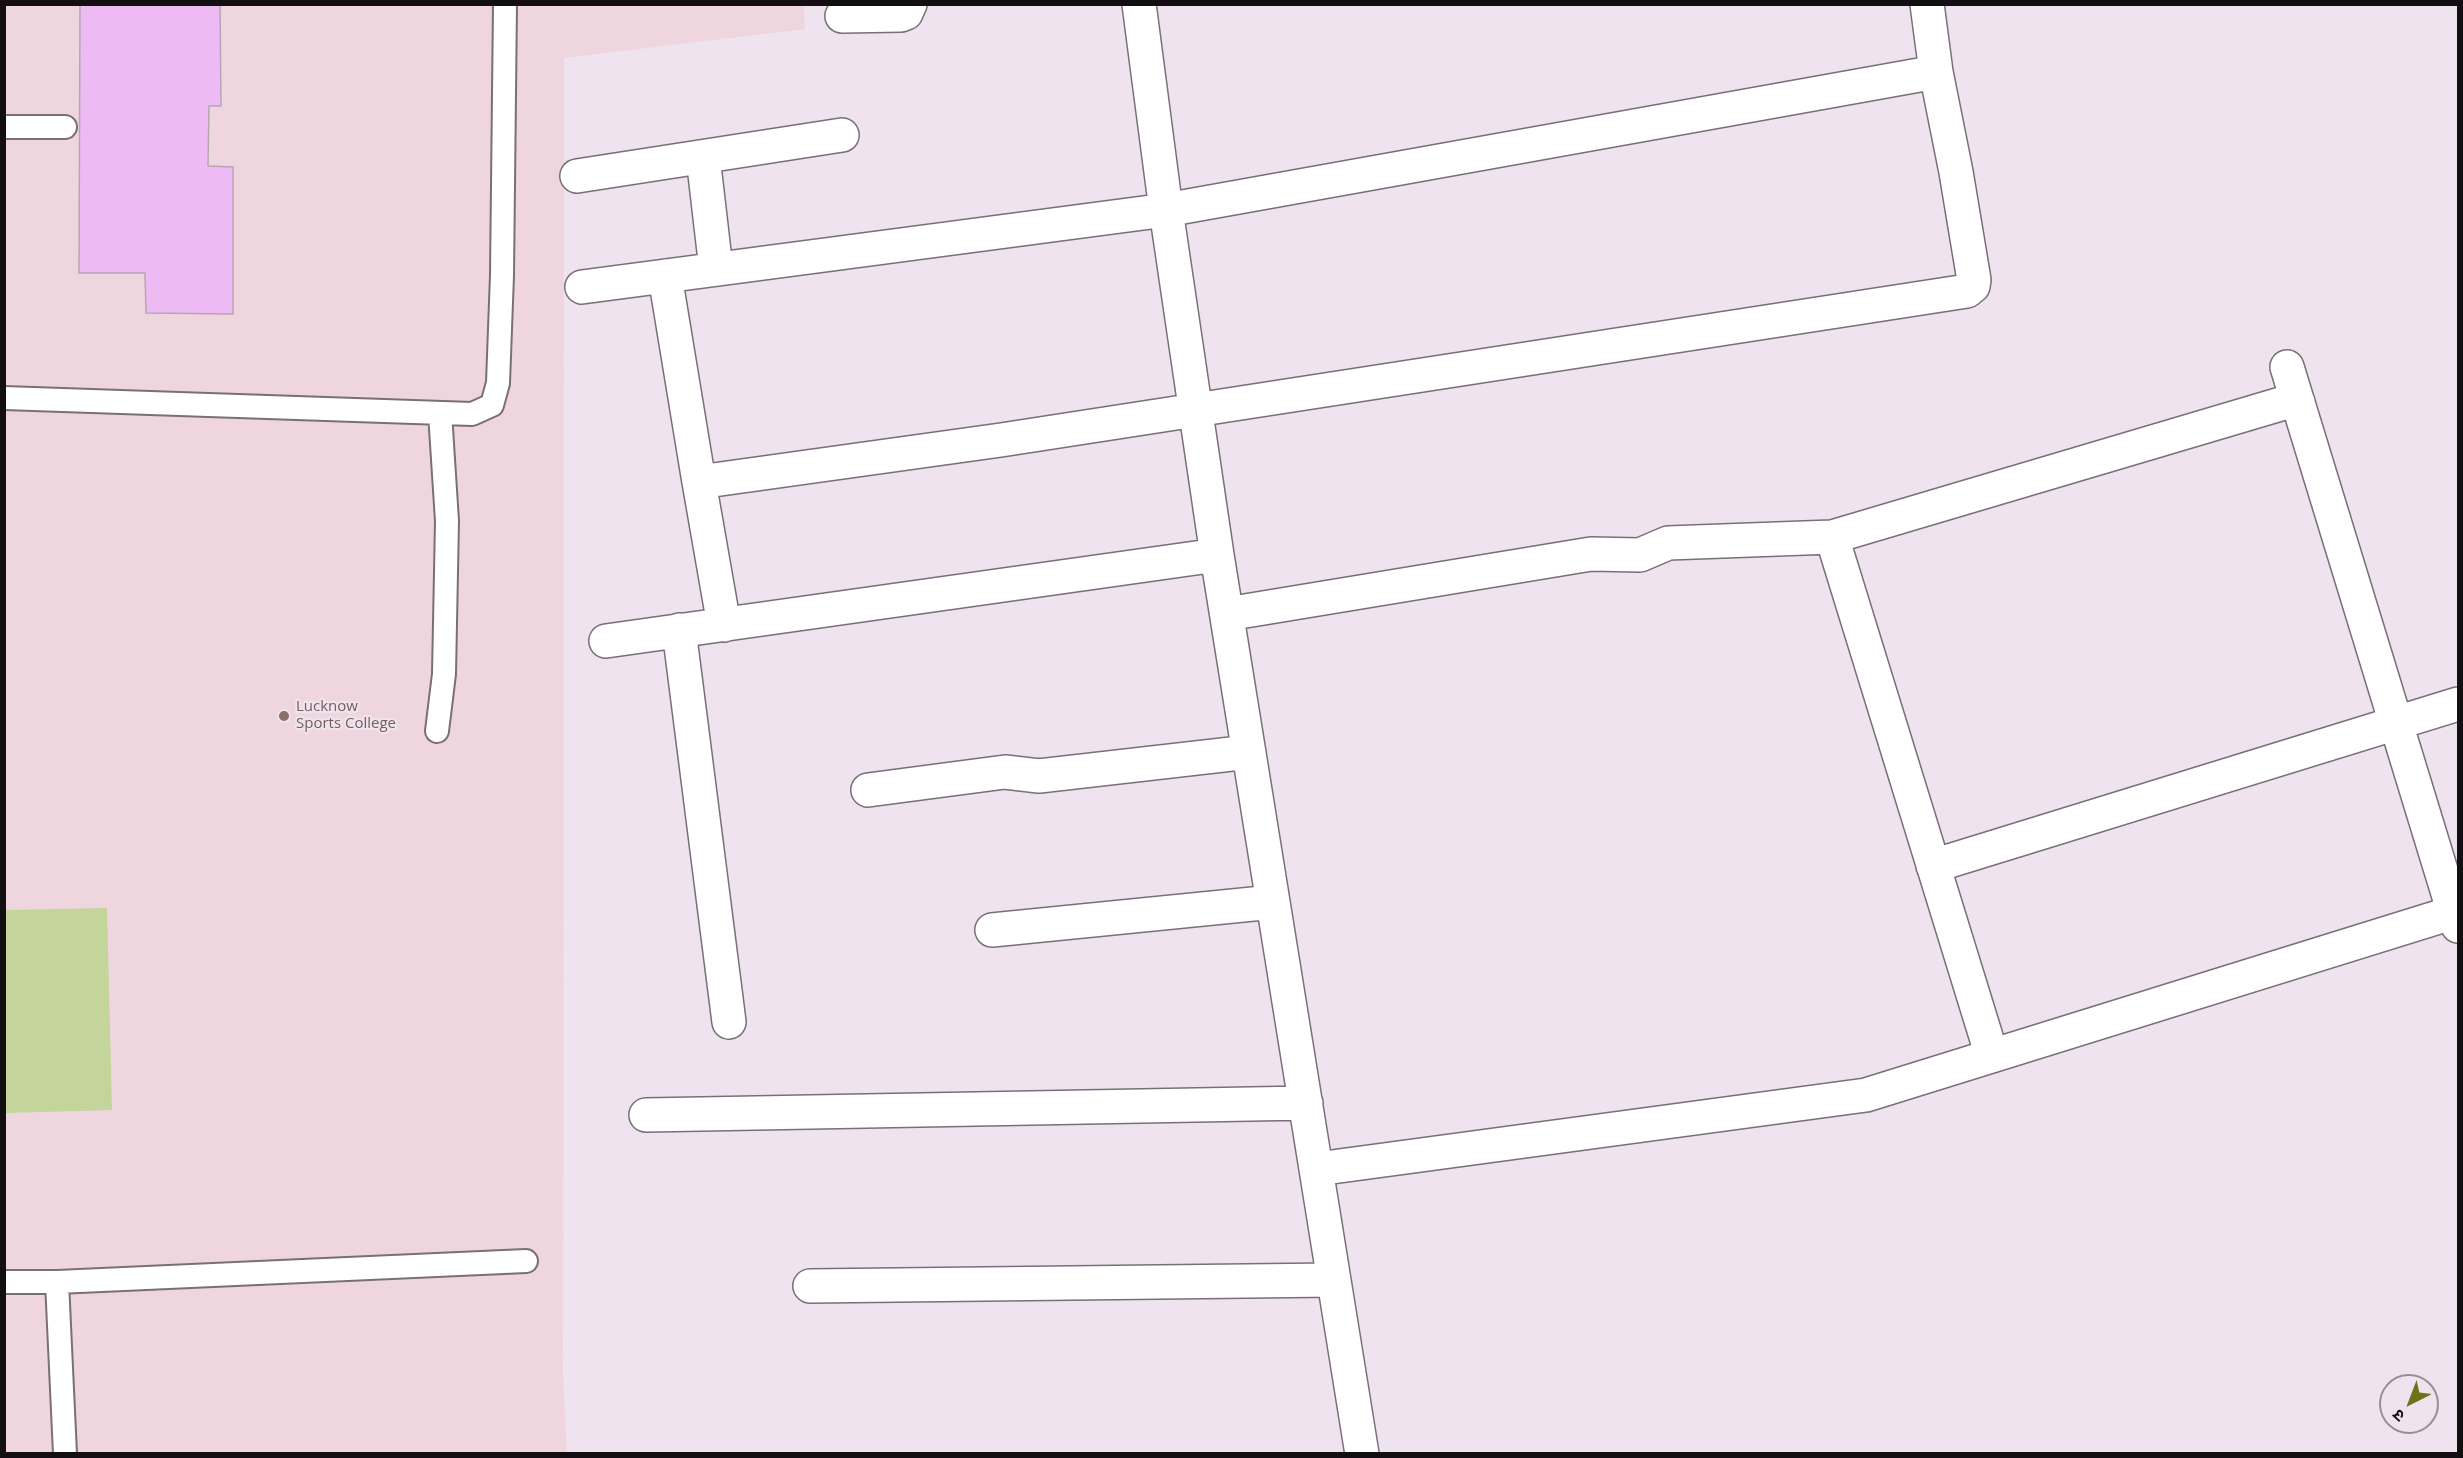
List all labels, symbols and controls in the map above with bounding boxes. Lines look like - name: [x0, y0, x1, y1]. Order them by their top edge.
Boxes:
- place label: Lucknow Sports College: [296, 698, 396, 733]
- marker: Lucknow Sports College: [277, 709, 291, 723]
- north arrow: [2379, 1374, 2439, 1434]
- text: उ: [2387, 1405, 2409, 1427]

